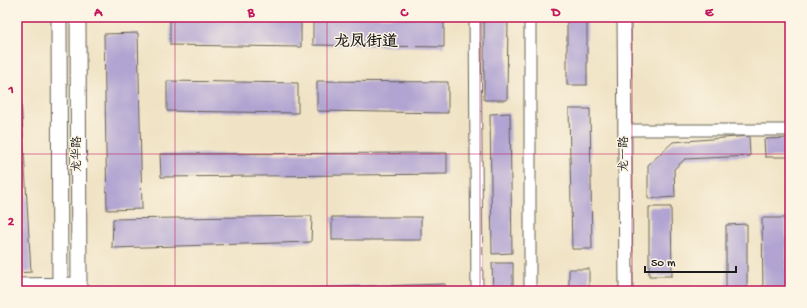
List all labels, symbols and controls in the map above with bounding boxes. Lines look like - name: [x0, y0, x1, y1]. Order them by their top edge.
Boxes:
- text: A: [93, 6, 103, 21]
- text: B: [247, 6, 256, 21]
- text: C: [399, 6, 409, 21]
- text: D: [551, 6, 561, 21]
- text: E: [705, 6, 714, 21]
- district label: 龙凤街道: [334, 32, 398, 53]
- text: 1: [7, 83, 14, 98]
- street label: 龙华路: [70, 136, 85, 172]
- street label: 龙一路: [617, 136, 632, 172]
- text: 2: [8, 215, 15, 230]
- scale bar: [645, 248, 736, 274]
- text: 50 m: [651, 257, 676, 271]

